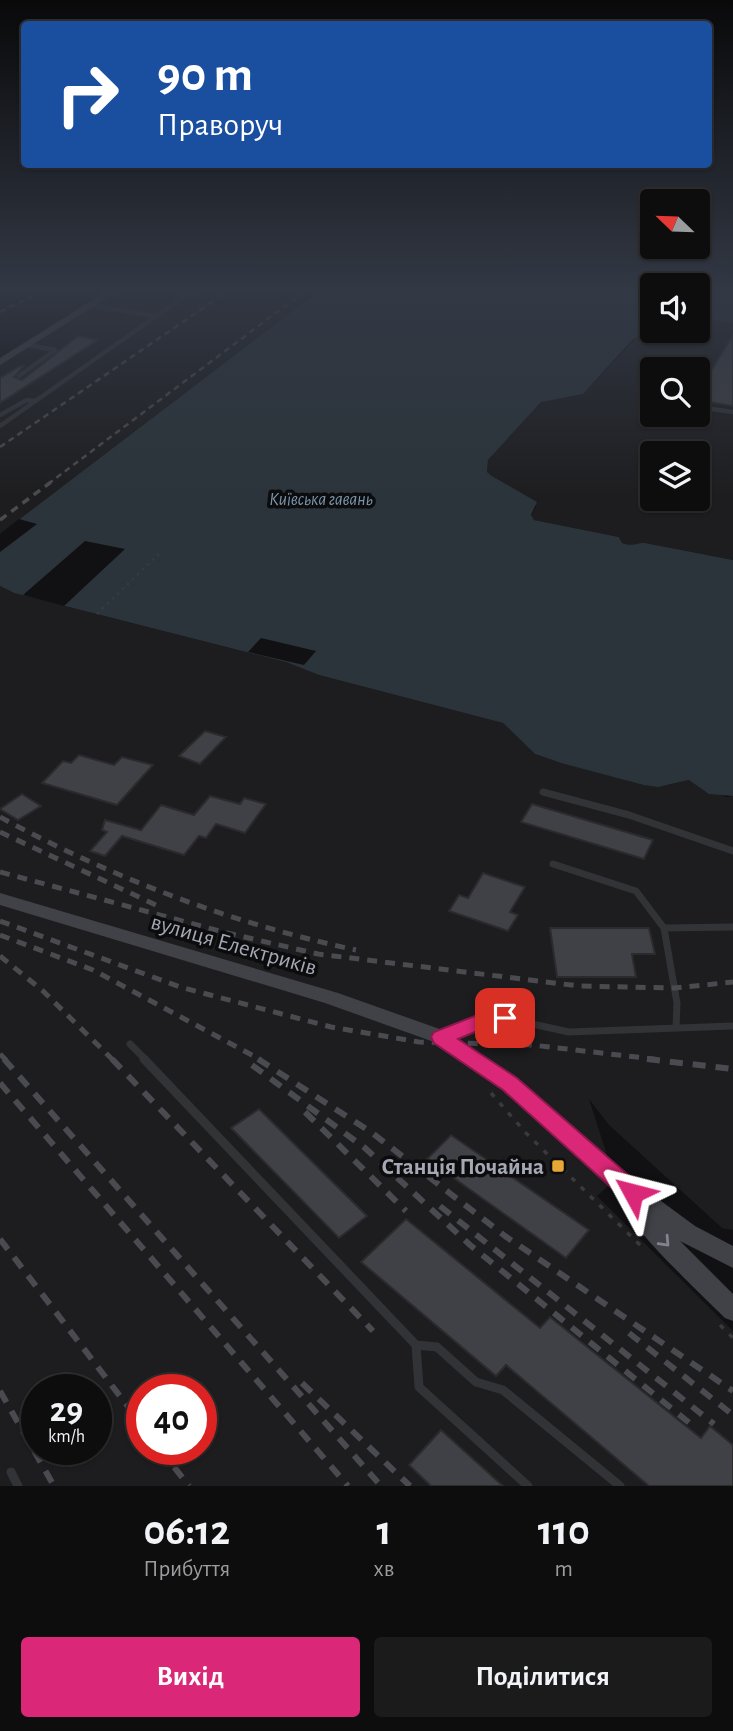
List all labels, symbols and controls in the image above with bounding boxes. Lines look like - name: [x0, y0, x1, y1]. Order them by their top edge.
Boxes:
- icon: right: [42, 49, 133, 140]
- text: 90 m: [157, 51, 253, 100]
- text: Праворуч: [157, 109, 283, 141]
- north arrow: [640, 189, 710, 259]
- map controls: [640, 189, 710, 511]
- button: sound: [640, 273, 710, 343]
- button: search: [640, 357, 710, 427]
- button: layers: [640, 441, 710, 511]
- water label: Київська гавань: [269, 491, 373, 509]
- street label: вулиця Електриків: [148, 911, 319, 980]
- pin: [475, 988, 535, 1048]
- icon: arrive: [486, 999, 524, 1037]
- place label: Станція Почайна: [381, 1156, 544, 1179]
- position arrow: [596, 1156, 670, 1230]
- marker: Станція Почайна: [550, 1158, 566, 1174]
- one-way arrow: [657, 1234, 669, 1247]
- speed limit sign: 40: [126, 1374, 217, 1465]
- text: 29: [50, 1393, 83, 1428]
- text: km/h: [48, 1428, 85, 1446]
- text: 06:12: [143, 1510, 230, 1552]
- text: 1: [376, 1510, 392, 1552]
- text: 110: [538, 1510, 590, 1552]
- text: Прибуття: [143, 1558, 230, 1581]
- text: хв: [374, 1558, 394, 1581]
- text: m: [555, 1558, 573, 1581]
- button: Вихід: [21, 1637, 360, 1717]
- button: Поділитися: [374, 1637, 712, 1717]

